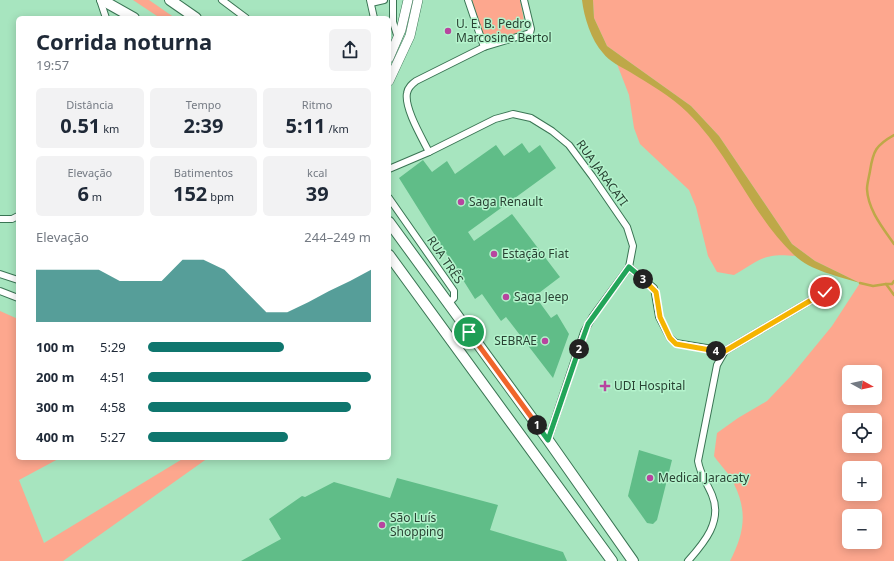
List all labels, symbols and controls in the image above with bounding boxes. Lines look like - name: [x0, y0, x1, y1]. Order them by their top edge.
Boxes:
- place label: U. E. B. Pedro Marcosine Bertol: [456, 15, 552, 46]
- text: Corrida noturna: [36, 26, 212, 56]
- marker: U. E. B. Pedro Marcosine Bertol: [443, 26, 453, 36]
- button: share: [329, 29, 371, 71]
- text: 19:57: [36, 56, 69, 74]
- text: Distância: [66, 97, 114, 112]
- text: Tempo: [186, 97, 221, 112]
- text: Ritmo: [302, 97, 332, 112]
- text: 0.51: [60, 112, 100, 139]
- text: 2:39: [184, 112, 223, 139]
- text: 5:11: [286, 112, 326, 139]
- text: km: [100, 121, 119, 136]
- text: /km: [326, 121, 349, 136]
- street label: RUA JARACATI: [573, 136, 632, 209]
- text: Elevação: [67, 165, 112, 180]
- text: Batimentos: [174, 165, 233, 180]
- text: kcal: [307, 165, 327, 180]
- text: 6: [78, 180, 89, 207]
- text: 152: [173, 180, 207, 207]
- text: 39: [306, 180, 329, 207]
- text: m: [89, 189, 102, 204]
- text: bpm: [207, 189, 234, 204]
- place label: Saga Renault: [469, 193, 543, 210]
- marker: Saga Renault: [456, 197, 466, 207]
- text: Elevação: [36, 228, 89, 246]
- text: 244–249 m: [304, 228, 371, 246]
- street label: RUA TRÊS: [423, 232, 468, 287]
- place label: Estação Fiat: [502, 245, 569, 262]
- marker: Estação Fiat: [489, 249, 499, 259]
- pin: 3: [633, 269, 653, 289]
- text: 3: [640, 271, 646, 286]
- pin: [808, 275, 842, 309]
- icon: check: [814, 281, 836, 303]
- place label: Saga Jeep: [514, 288, 569, 305]
- marker: Saga Jeep: [501, 292, 511, 302]
- pin: [452, 315, 486, 349]
- icon: arrive: [458, 321, 480, 343]
- place label: SEBRAE: [494, 332, 537, 349]
- marker: SEBRAE: [540, 336, 550, 346]
- text: 100 m: [36, 338, 74, 356]
- text: 5:29: [100, 338, 126, 356]
- pin: 2: [569, 339, 589, 359]
- text: 2: [576, 341, 582, 356]
- pin: 4: [706, 341, 726, 361]
- text: 4: [713, 343, 719, 358]
- north arrow: [842, 365, 882, 405]
- map controls: [842, 365, 882, 549]
- text: 200 m: [36, 368, 74, 386]
- text: 4:51: [100, 368, 126, 386]
- place label: UDI Hospital: [614, 377, 685, 394]
- marker: UDI Hospital: [599, 380, 611, 392]
- text: 300 m: [36, 398, 74, 416]
- text: 4:58: [100, 398, 126, 416]
- button: locate: [842, 413, 882, 453]
- pin: 1: [527, 415, 547, 435]
- text: 1: [534, 417, 540, 432]
- text: 400 m: [36, 428, 74, 446]
- text: 5:27: [100, 428, 126, 446]
- button: +: [842, 461, 882, 501]
- place label: Medical Jaracaty: [658, 469, 750, 486]
- marker: Medical Jaracaty: [645, 473, 655, 483]
- place label: São Luís Shopping: [390, 509, 444, 540]
- button: −: [842, 509, 882, 549]
- marker: São Luís Shopping: [377, 520, 387, 530]

